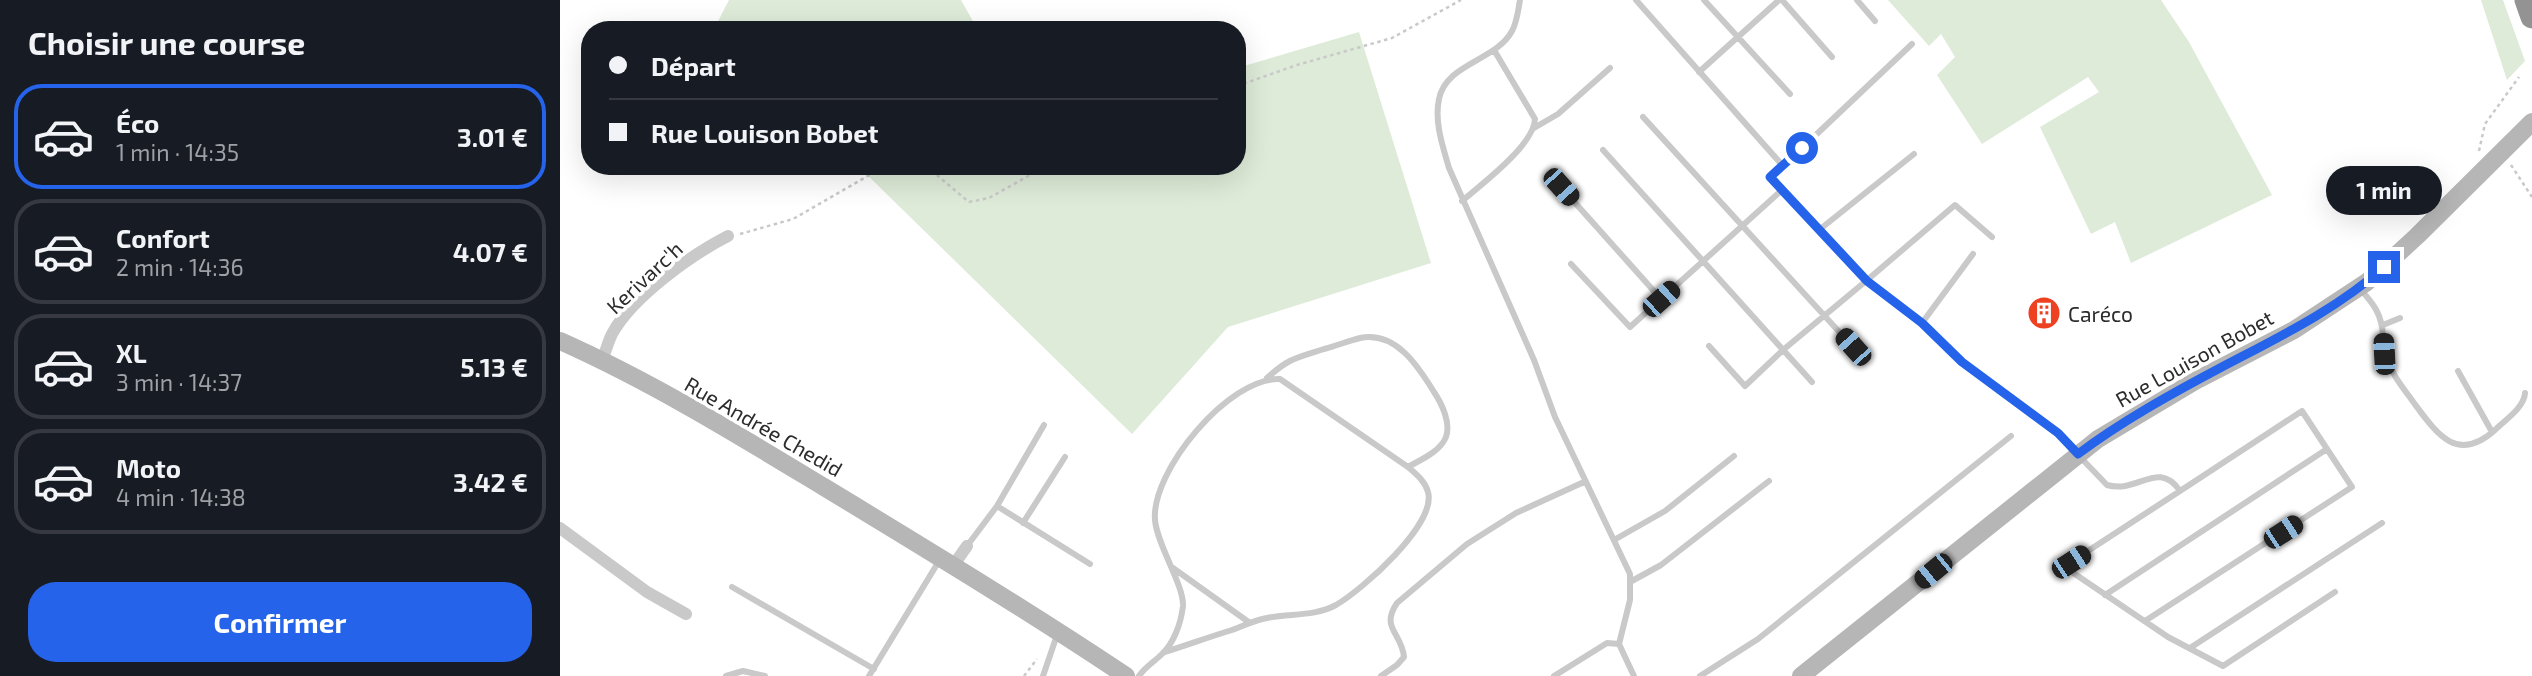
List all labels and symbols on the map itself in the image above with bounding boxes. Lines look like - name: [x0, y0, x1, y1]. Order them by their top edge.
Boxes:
- route start: [1786, 132, 1818, 164]
- car: [1540, 164, 1583, 210]
- callout: 1 min: [2326, 166, 2442, 215]
- street label: Kerivarc'h: [601, 236, 687, 318]
- route end: [2368, 251, 2400, 283]
- car: [1639, 277, 1684, 321]
- building icon: Caréco: [2025, 294, 2063, 332]
- place label: Caréco: [2068, 301, 2133, 326]
- street label: Rue Louison Bobet: [2111, 304, 2277, 412]
- car: [1832, 324, 1875, 370]
- car: [2373, 332, 2396, 376]
- street label: Rue Andrée Chedid: [681, 371, 847, 481]
- car: [2260, 512, 2307, 552]
- car: [2048, 542, 2095, 582]
- car: [1911, 550, 1956, 592]

